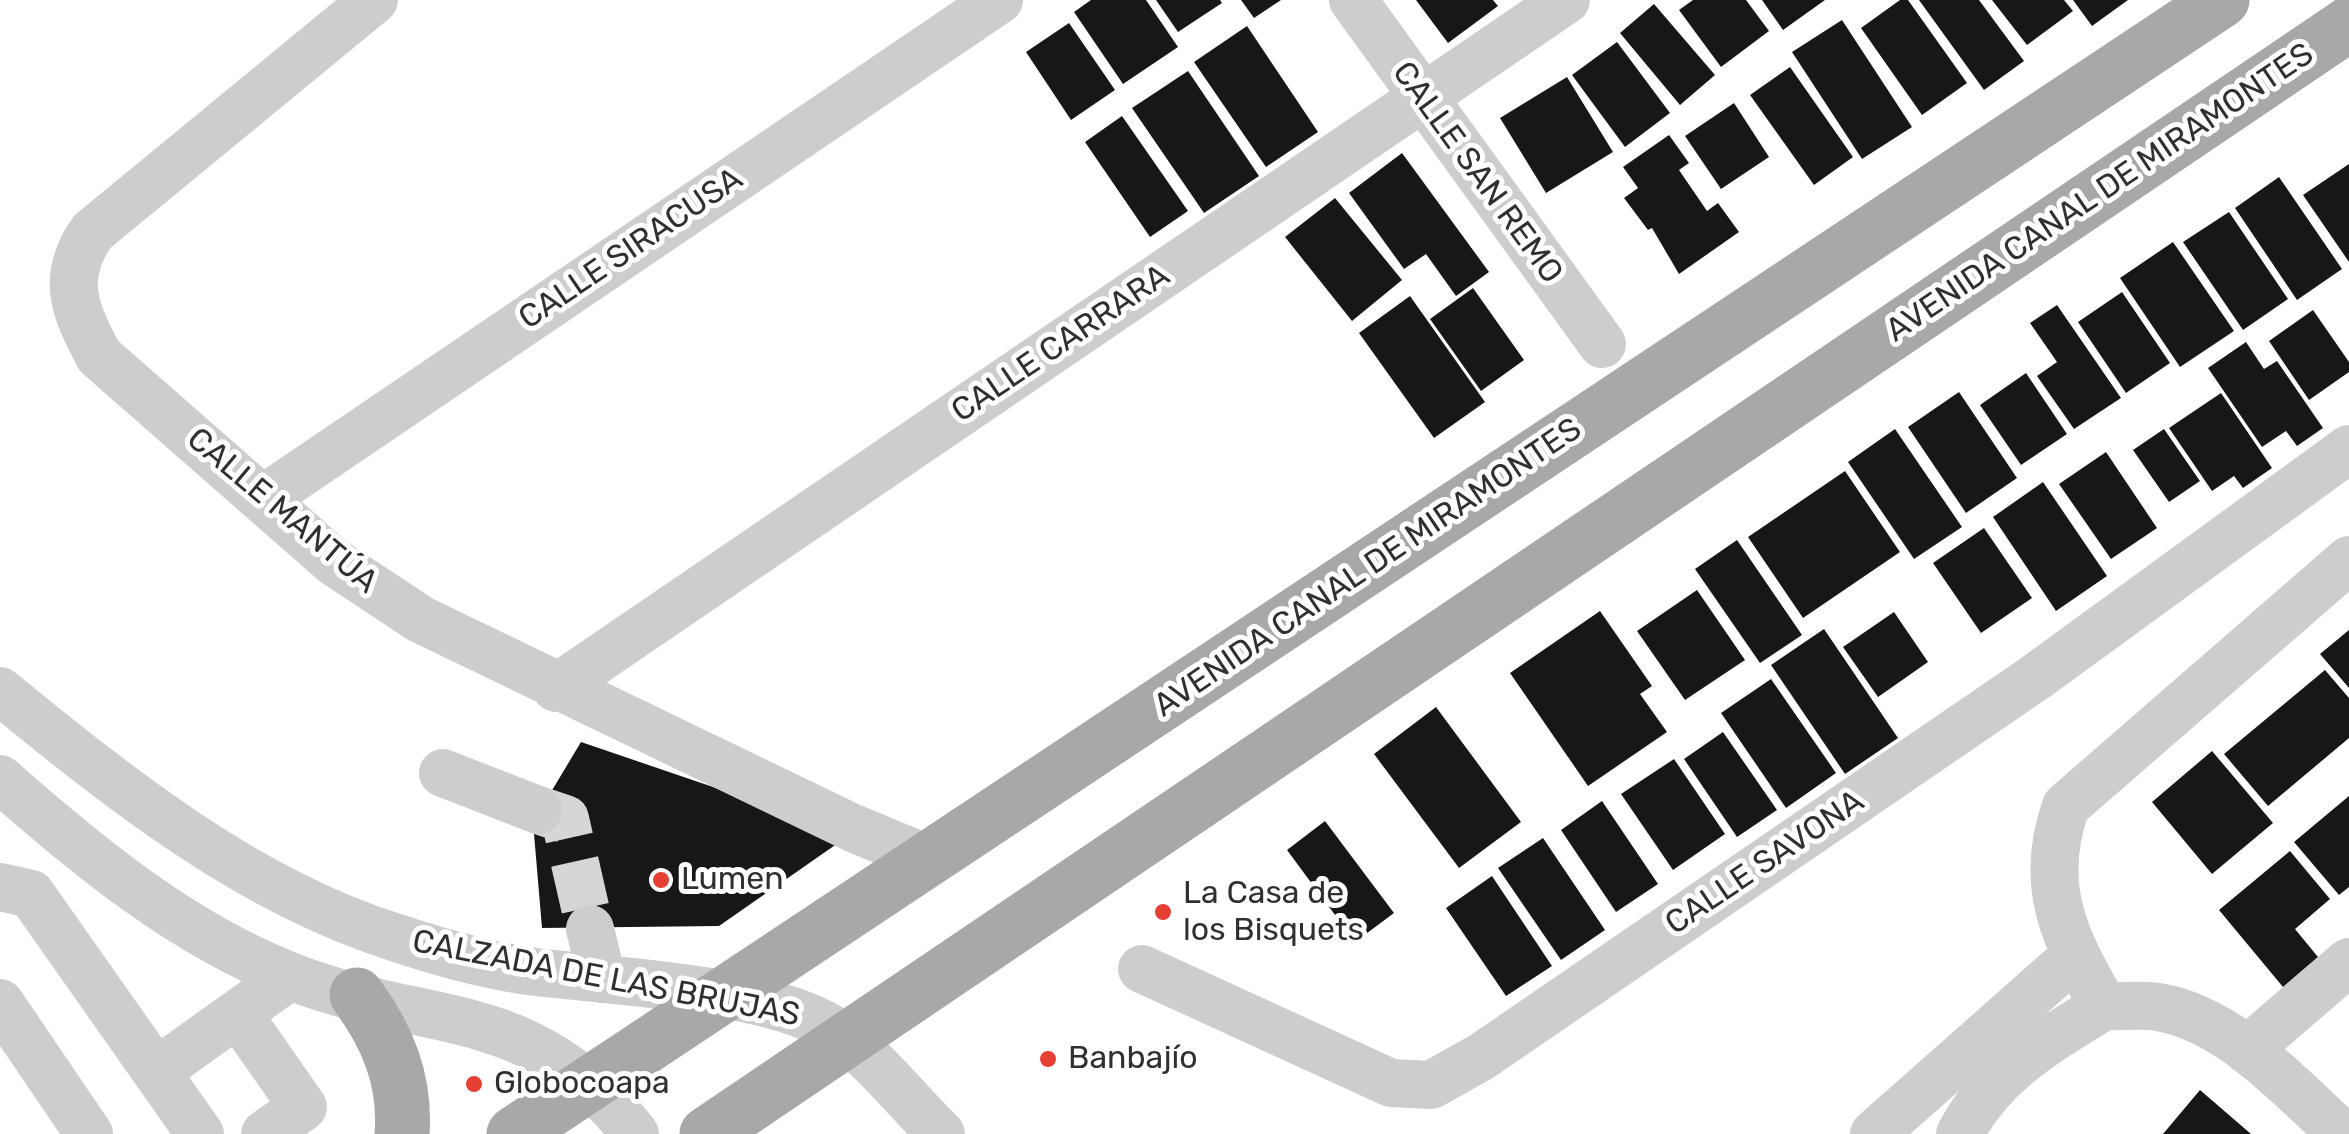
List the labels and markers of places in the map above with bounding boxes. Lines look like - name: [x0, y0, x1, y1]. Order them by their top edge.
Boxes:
- place label: Lumen: [681, 861, 784, 899]
- marker: Lumen: [650, 869, 672, 891]
- place label: La Casa de los Bisquets: [1183, 875, 1364, 950]
- marker: La Casa de los Bisquets: [1152, 901, 1174, 923]
- place label: Banbajío: [1068, 1040, 1198, 1078]
- marker: Banbajío: [1037, 1048, 1059, 1070]
- place label: Globocoapa: [494, 1065, 670, 1103]
- marker: Globocoapa: [463, 1073, 485, 1095]

